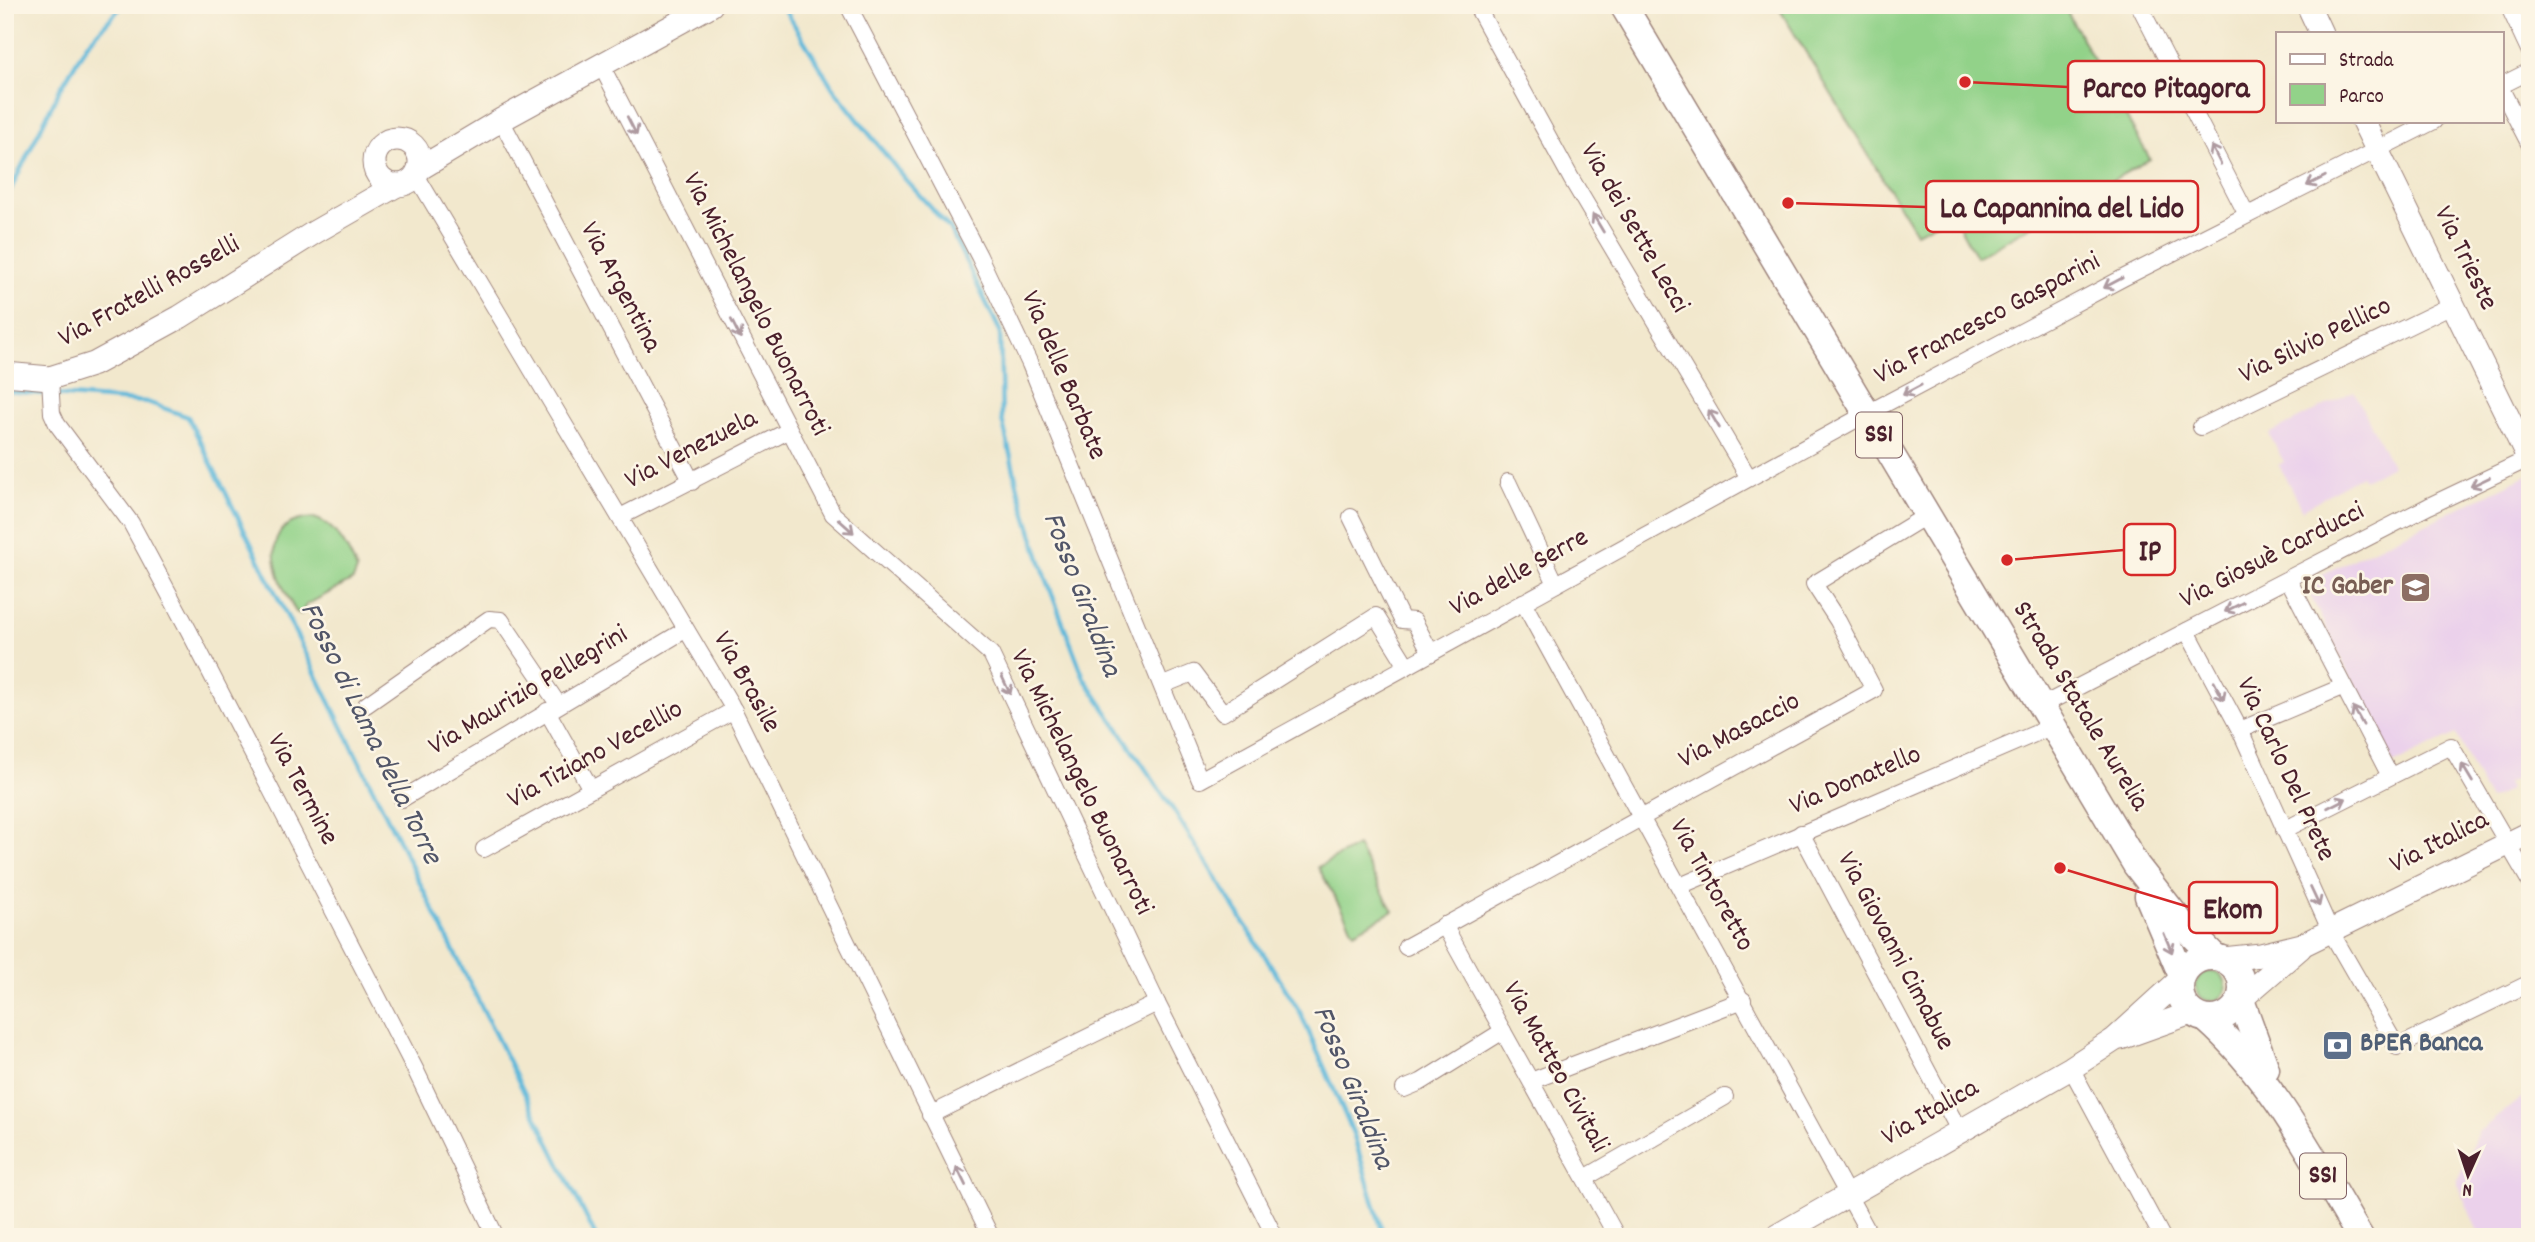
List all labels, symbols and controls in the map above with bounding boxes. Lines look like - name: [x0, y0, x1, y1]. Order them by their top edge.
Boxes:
- legend: [2276, 32, 2504, 122]
- text: Strada: [2339, 47, 2394, 77]
- callout: Parco Pitagora: [2068, 61, 2264, 112]
- text: Parco Pitagora: [2082, 70, 2250, 113]
- text: Parco: [2339, 83, 2384, 113]
- one-way arrow: [626, 115, 640, 136]
- street label: Via dei Sette Lecci: [1568, 136, 1698, 322]
- one-way arrow: [2209, 145, 2222, 166]
- street label: Via Michelangelo Buonarroti: [670, 166, 838, 444]
- one-way arrow: [2306, 175, 2327, 189]
- callout: La Capannina del Lido: [1926, 181, 2198, 232]
- text: La Capannina del Lido: [1940, 190, 2184, 233]
- street label: Via Trieste: [2422, 200, 2506, 318]
- one-way arrow: [1591, 214, 1605, 234]
- street label: Via Argentina: [568, 216, 671, 361]
- street label: Via Fratelli Rosselli: [52, 227, 248, 359]
- street label: Via Francesco Gasparini: [1868, 243, 2108, 397]
- one-way arrow: [2103, 277, 2124, 291]
- street label: Via delle Barbate: [1008, 285, 1116, 467]
- street label: Via Silvio Pellico: [2233, 288, 2399, 396]
- one-way arrow: [729, 318, 743, 339]
- one-way arrow: [1902, 383, 1923, 397]
- street label: Via Venezuela: [619, 400, 766, 502]
- one-way arrow: [1707, 409, 1721, 429]
- road number: SS1: [1856, 412, 1902, 458]
- one-way arrow: [2469, 476, 2491, 489]
- street label: Via Giosuè Carducci: [2174, 493, 2372, 621]
- water label: Fosso Giraldina: [1029, 507, 1132, 685]
- one-way arrow: [837, 518, 855, 534]
- street label: Via delle Serre: [1443, 519, 1597, 629]
- callout: IP: [2124, 524, 2175, 575]
- text: IP: [2139, 533, 2162, 576]
- place label: IC Gaber: [2302, 568, 2394, 608]
- school or university icon: IC Gaber: [2399, 571, 2433, 605]
- street label: Strada Statale Aurelia: [2000, 594, 2158, 820]
- water label: Fosso di Lama della Torre: [287, 596, 452, 874]
- one-way arrow: [2224, 600, 2245, 614]
- street label: Via Maurizio Pellegrini: [422, 617, 636, 767]
- street label: Via Brasile: [701, 625, 789, 741]
- street label: Via Michelangelo Buonarroti: [998, 643, 1162, 923]
- street label: Via Carlo Del Prete: [2224, 671, 2344, 869]
- one-way arrow: [999, 674, 1013, 695]
- one-way arrow: [2213, 680, 2226, 701]
- street label: Via Masaccio: [1672, 683, 1808, 781]
- street label: Via Tiziano Vecellio: [501, 691, 691, 821]
- one-way arrow: [2351, 706, 2365, 726]
- street label: Via Termine: [255, 727, 347, 853]
- street label: Via Donatello: [1784, 736, 1928, 828]
- one-way arrow: [2460, 764, 2474, 784]
- one-way arrow: [2326, 796, 2347, 809]
- street label: Via Italica: [2383, 802, 2497, 886]
- street label: Via Tintoretto: [1657, 812, 1763, 960]
- street label: Via Giovanni Cimabue: [1825, 846, 1963, 1058]
- callout: Ekom: [2189, 882, 2277, 933]
- one-way arrow: [2309, 886, 2322, 908]
- text: Ekom: [2203, 891, 2263, 934]
- one-way arrow: [2162, 932, 2175, 953]
- street label: Via Matteo Civitali: [1490, 975, 1618, 1161]
- water label: Fosso Giraldina: [1299, 1000, 1404, 1178]
- place label: BPER Banca: [2360, 1025, 2483, 1065]
- bank icon: BPER Banca: [2320, 1028, 2354, 1062]
- street label: Via Italica: [1875, 1070, 1988, 1158]
- north arrow: [2434, 1140, 2504, 1210]
- road number: SS1: [2300, 1154, 2346, 1198]
- one-way arrow: [953, 1166, 967, 1187]
- text: N: [2462, 1175, 2473, 1202]

